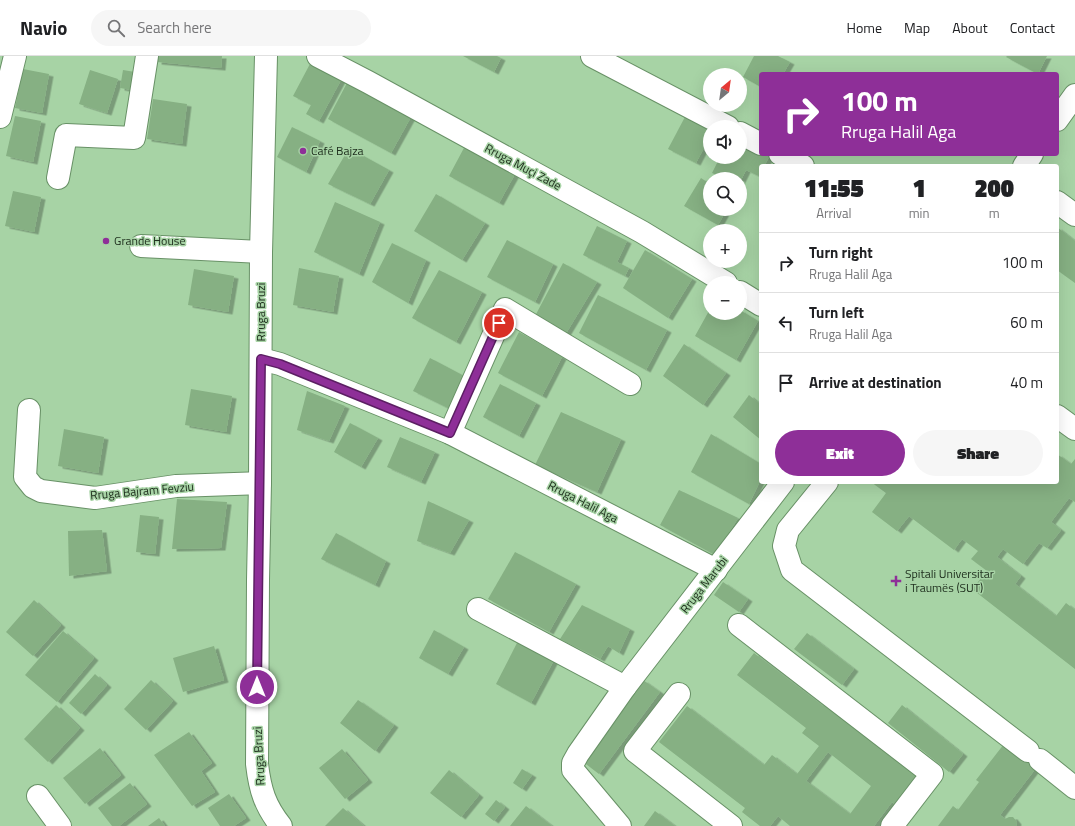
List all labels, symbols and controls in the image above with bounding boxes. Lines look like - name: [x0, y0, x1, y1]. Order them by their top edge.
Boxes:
- search box: [91, 10, 371, 46]
- text: Navio: [20, 13, 67, 42]
- text: Search here: [137, 16, 212, 39]
- icon: search: [105, 17, 127, 39]
- text: Home: [847, 17, 882, 38]
- text: Map: [904, 17, 930, 38]
- text: About: [952, 17, 988, 38]
- text: Contact: [1010, 17, 1055, 38]
- north arrow: [703, 68, 747, 112]
- map controls: [703, 68, 747, 320]
- text: 100 m: [841, 79, 918, 122]
- icon: right: [775, 88, 827, 140]
- text: Rruga Halil Aga: [841, 118, 956, 145]
- button: sound: [703, 120, 747, 164]
- street label: Rruga Muçi Zade: [481, 138, 565, 195]
- place label: Café Bajza: [311, 141, 364, 160]
- marker: Café Bajza: [298, 146, 308, 156]
- text: 11:55: [804, 170, 864, 206]
- text: 1: [912, 170, 926, 206]
- text: 200: [974, 170, 1014, 206]
- button: search: [703, 172, 747, 216]
- text: Arrival: [816, 203, 851, 223]
- text: min: [909, 203, 929, 223]
- text: m: [989, 203, 1000, 223]
- button: +: [703, 224, 747, 268]
- place label: Grande House: [114, 231, 185, 250]
- marker: Grande House: [101, 236, 111, 246]
- text: Turn right: [809, 241, 873, 264]
- text: 100 m: [1002, 251, 1043, 274]
- icon: right: [775, 252, 797, 274]
- text: Rruga Halil Aga: [809, 264, 892, 284]
- button: −: [703, 276, 747, 320]
- street label: Rruga Bruzi: [251, 283, 270, 341]
- text: Turn left: [809, 301, 864, 324]
- pin: [482, 306, 516, 340]
- text: 60 m: [1010, 311, 1043, 334]
- icon: arrive: [488, 312, 510, 334]
- icon: left: [775, 312, 797, 334]
- text: Rruga Halil Aga: [809, 324, 892, 344]
- text: Arrive at destination: [809, 371, 942, 394]
- text: 40 m: [1010, 371, 1043, 394]
- icon: arrive: [775, 372, 797, 394]
- button: Exit: [775, 430, 905, 476]
- button: Share: [913, 430, 1043, 476]
- street label: Rruga Halil Aga: [545, 476, 622, 527]
- street label: Rruga Bajram Fevziu: [89, 477, 195, 504]
- street label: Rruga Marubi: [675, 552, 732, 617]
- place label: Spitali Universitar i Traumës (SUT): [905, 564, 994, 597]
- marker: Spitali Universitar i Traumës (SUT): [890, 575, 902, 587]
- position arrow: [236, 666, 278, 708]
- street label: Rruga Bruzi: [247, 726, 270, 786]

